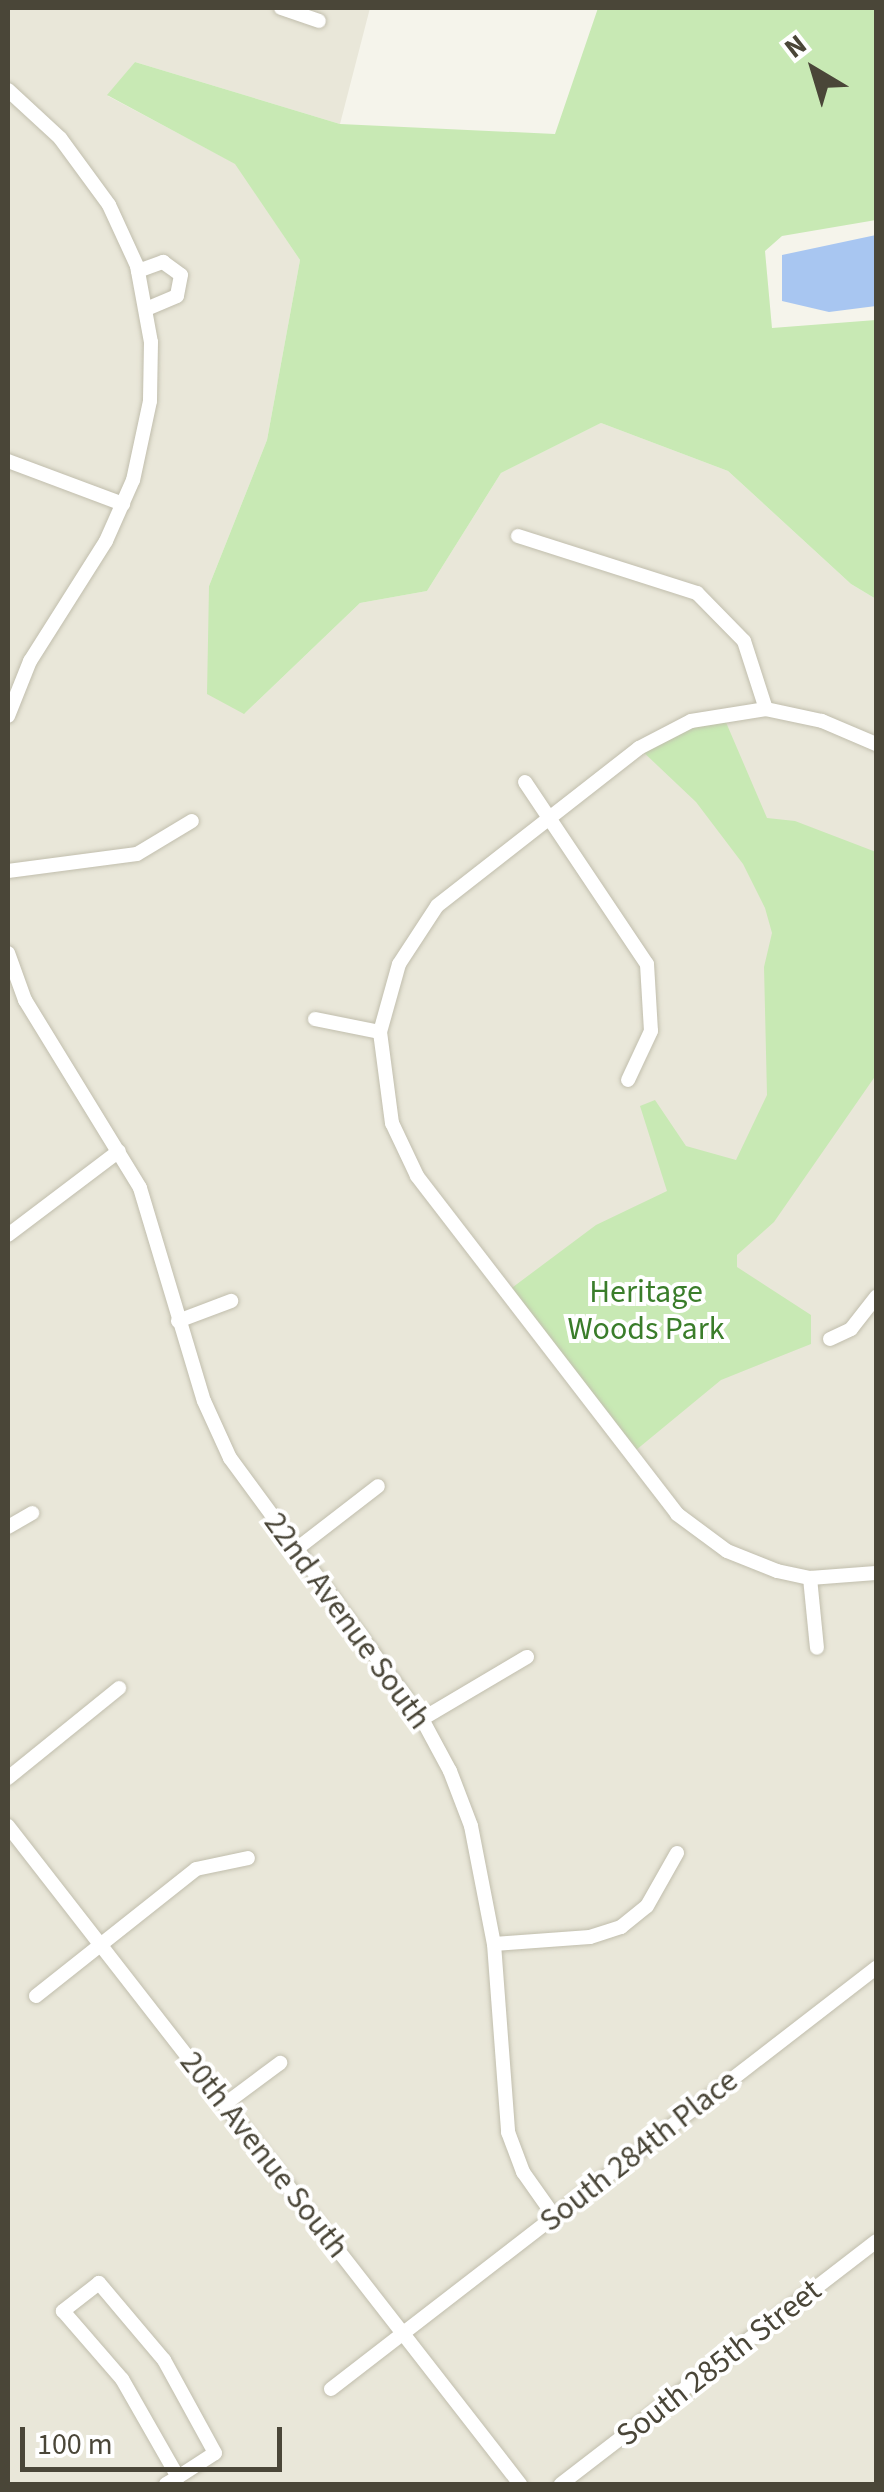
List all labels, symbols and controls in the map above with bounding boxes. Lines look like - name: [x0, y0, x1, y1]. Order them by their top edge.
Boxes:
- north arrow: [764, 20, 864, 120]
- text: N: [776, 25, 815, 68]
- park label: Heritage Woods Park: [567, 1274, 725, 1349]
- street label: 22nd Avenue South: [255, 1505, 439, 1737]
- street label: 20th Avenue South: [171, 2044, 357, 2266]
- street label: South 284th Place: [532, 2062, 746, 2240]
- street label: South 285th Street: [609, 2271, 829, 2455]
- scale bar: [25, 2407, 288, 2469]
- text: 100 m: [37, 2423, 113, 2466]

